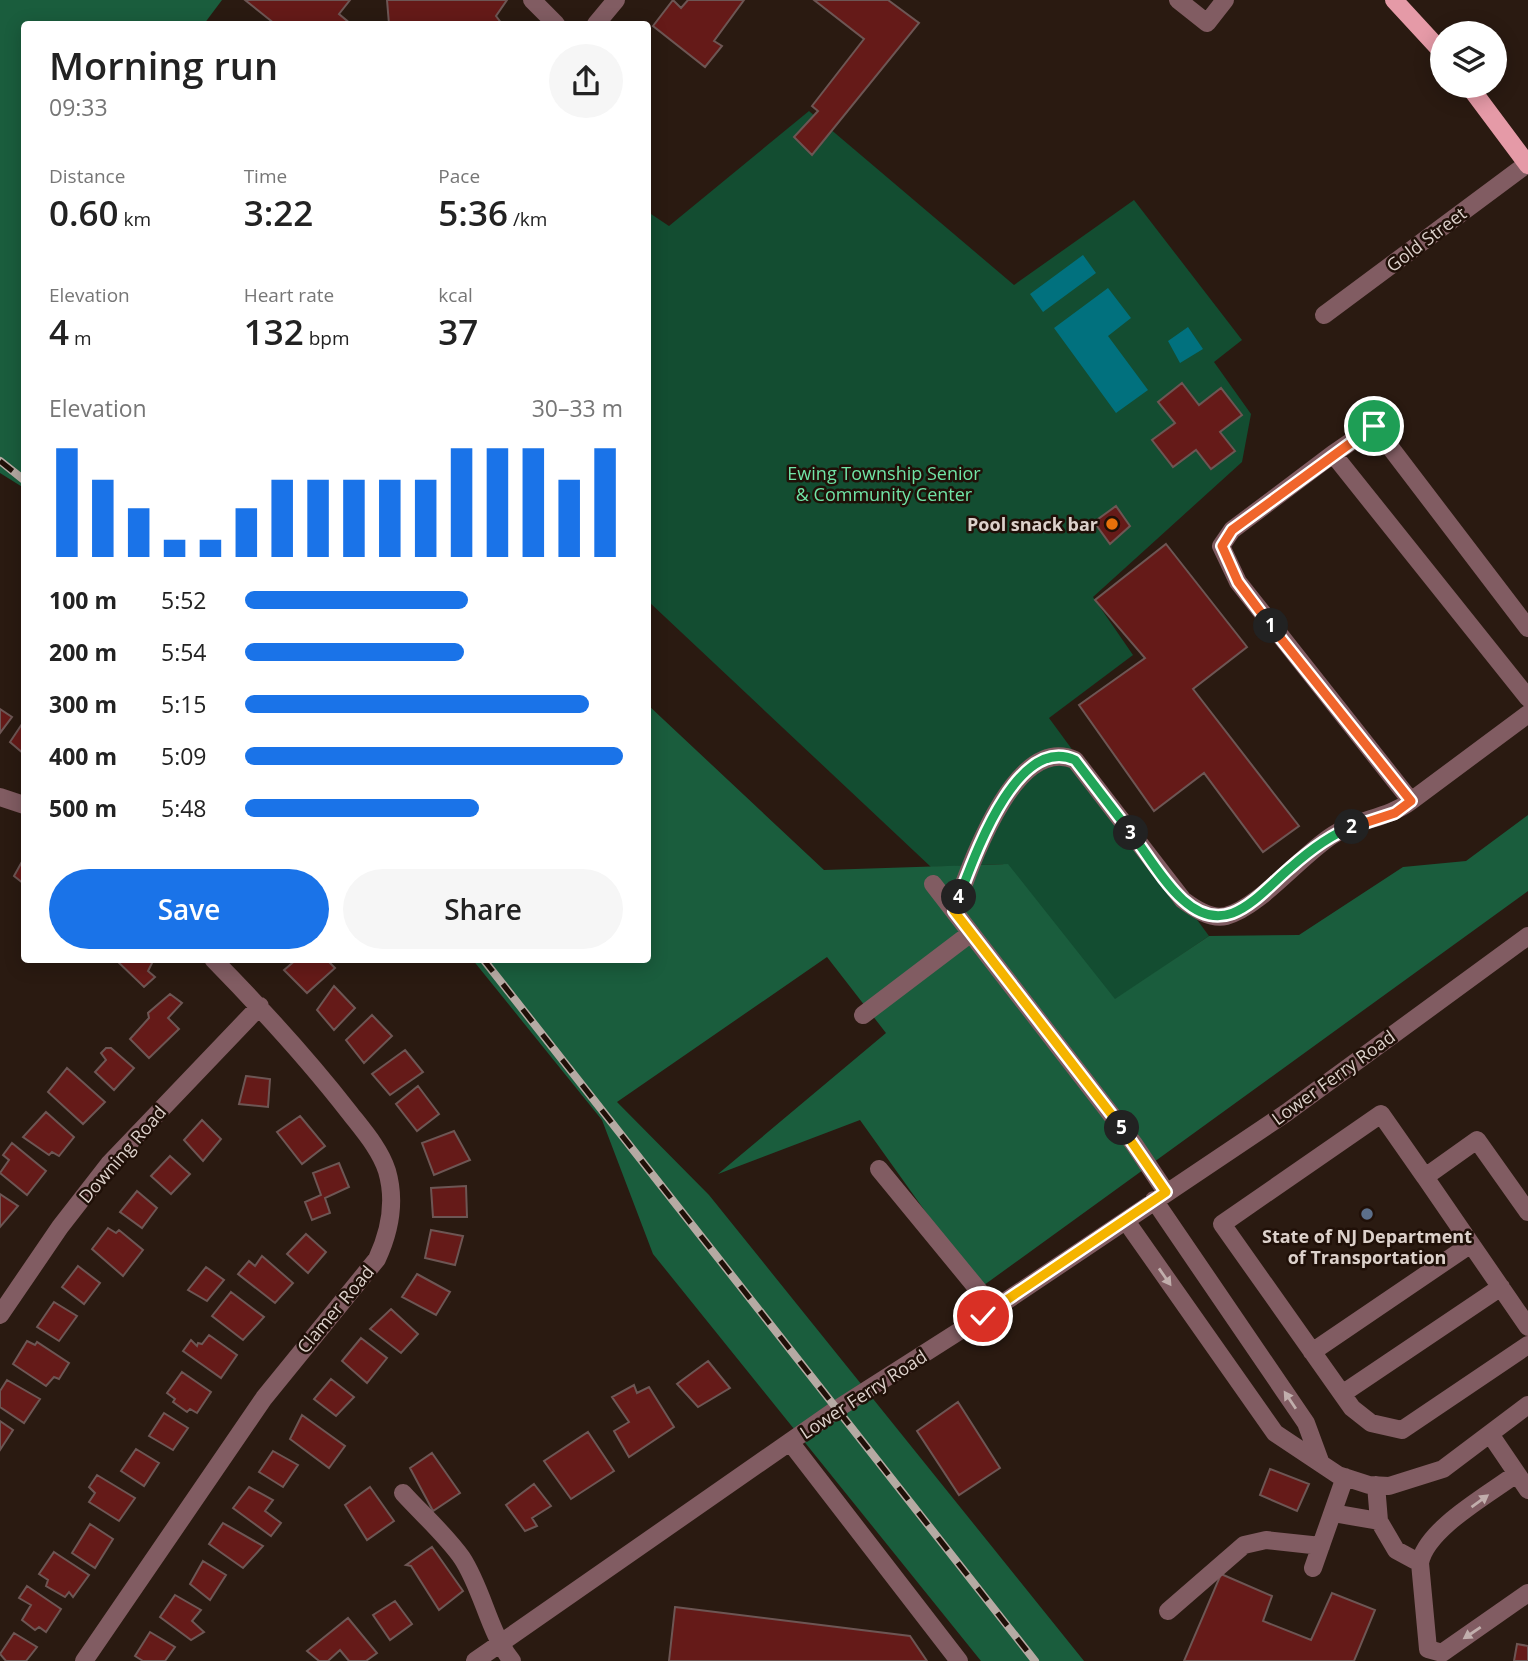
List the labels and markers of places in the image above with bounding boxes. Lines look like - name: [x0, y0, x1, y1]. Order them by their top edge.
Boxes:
- pin: [1344, 396, 1404, 456]
- place label: Pool snack bar: [967, 512, 1098, 536]
- marker: Pool snack bar: [1104, 516, 1120, 532]
- pin: 1: [1254, 608, 1288, 644]
- pin: 2: [1334, 810, 1370, 844]
- pin: 3: [1114, 816, 1148, 850]
- pin: 4: [942, 880, 976, 914]
- pin: 5: [1104, 1110, 1140, 1146]
- marker: State of NJ Department of Transportation: [1359, 1206, 1375, 1222]
- place label: State of NJ Department of Transportation: [1262, 1224, 1472, 1269]
- pin: [953, 1286, 1013, 1346]

